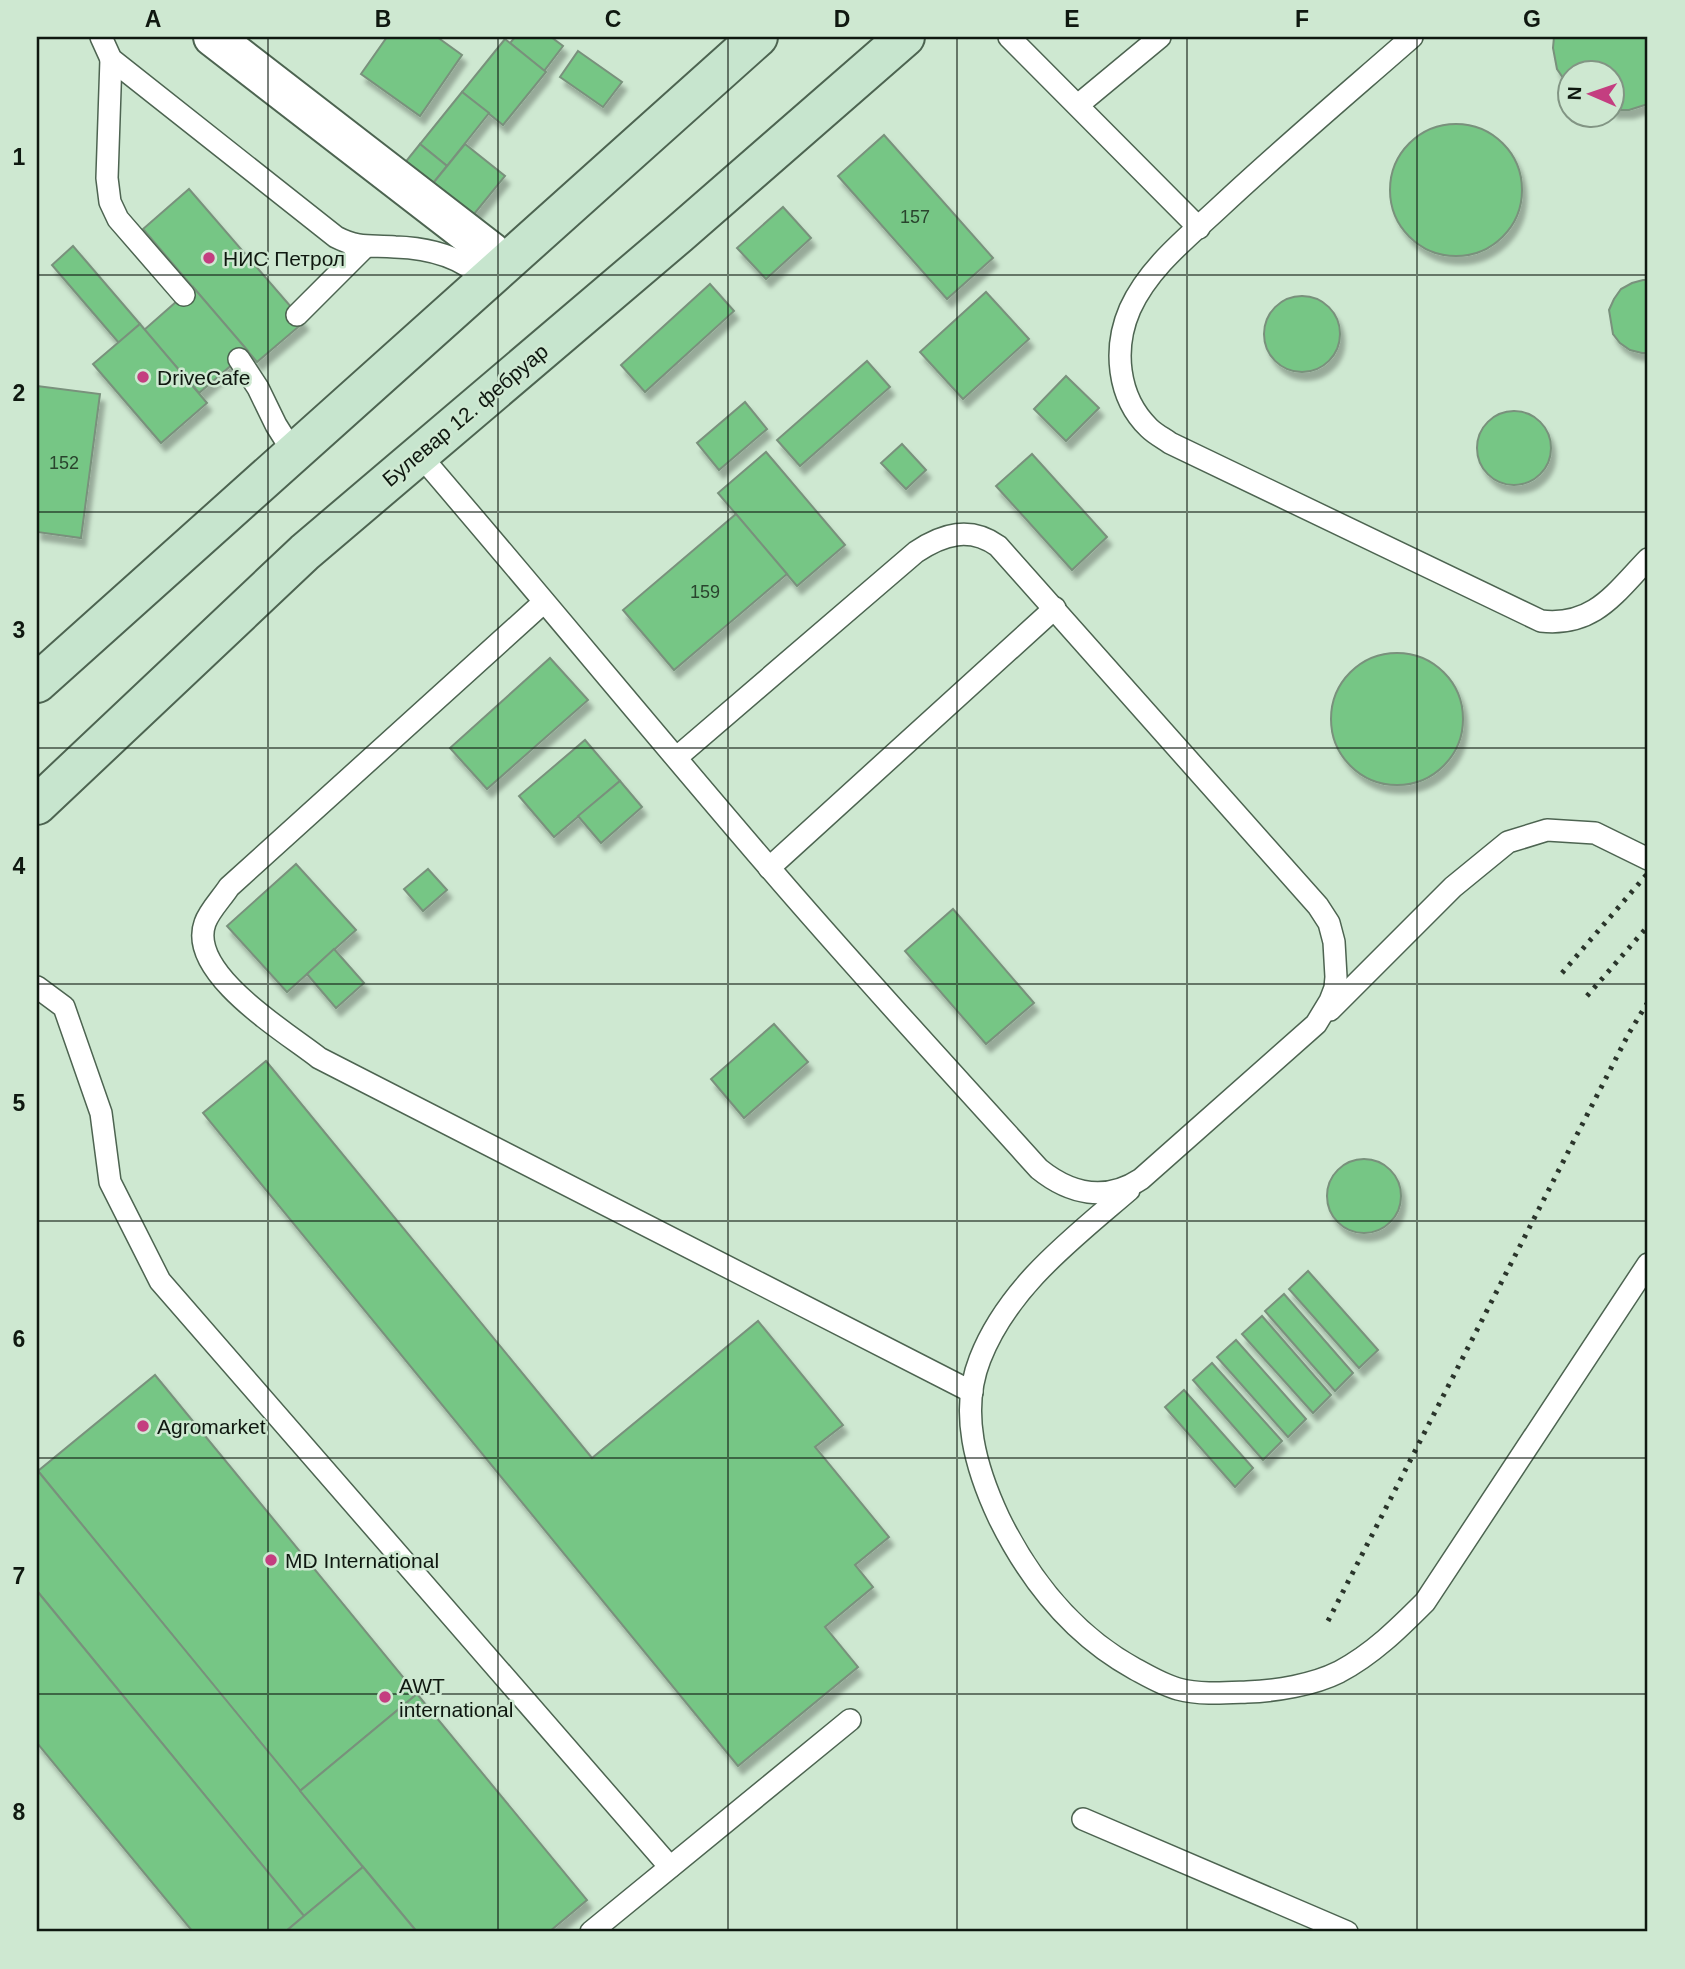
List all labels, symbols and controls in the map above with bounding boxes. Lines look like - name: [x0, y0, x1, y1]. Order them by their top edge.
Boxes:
- text: A: [145, 6, 161, 32]
- text: B: [375, 6, 391, 32]
- text: C: [605, 6, 621, 32]
- text: D: [834, 6, 850, 32]
- text: E: [1064, 6, 1080, 32]
- text: F: [1295, 6, 1309, 32]
- text: G: [1523, 6, 1541, 32]
- north arrow: [1556, 60, 1626, 130]
- text: N: [1564, 86, 1585, 101]
- text: 1: [13, 144, 26, 170]
- house number: 157: [900, 207, 930, 227]
- place label: НИС Петрол: [223, 247, 345, 270]
- marker: НИС Петрол: [201, 250, 217, 266]
- street label: Булевар 12. фебруар: [378, 339, 552, 491]
- place label: DriveCafe: [157, 366, 250, 389]
- marker: DriveCafe: [135, 369, 151, 385]
- text: 2: [13, 380, 25, 406]
- house number: 152: [49, 453, 79, 473]
- house number: 159: [690, 582, 720, 602]
- text: 3: [13, 617, 25, 643]
- text: 4: [13, 853, 26, 879]
- text: 5: [13, 1090, 26, 1116]
- text: 6: [13, 1326, 25, 1352]
- place label: Agromarket: [157, 1415, 266, 1438]
- marker: Agromarket: [135, 1418, 151, 1434]
- place label: MD International: [285, 1549, 439, 1572]
- marker: MD International: [263, 1552, 279, 1568]
- text: 7: [13, 1563, 25, 1589]
- place label: AWT international: [399, 1674, 513, 1721]
- marker: AWT international: [377, 1689, 393, 1705]
- text: 8: [13, 1799, 26, 1825]

